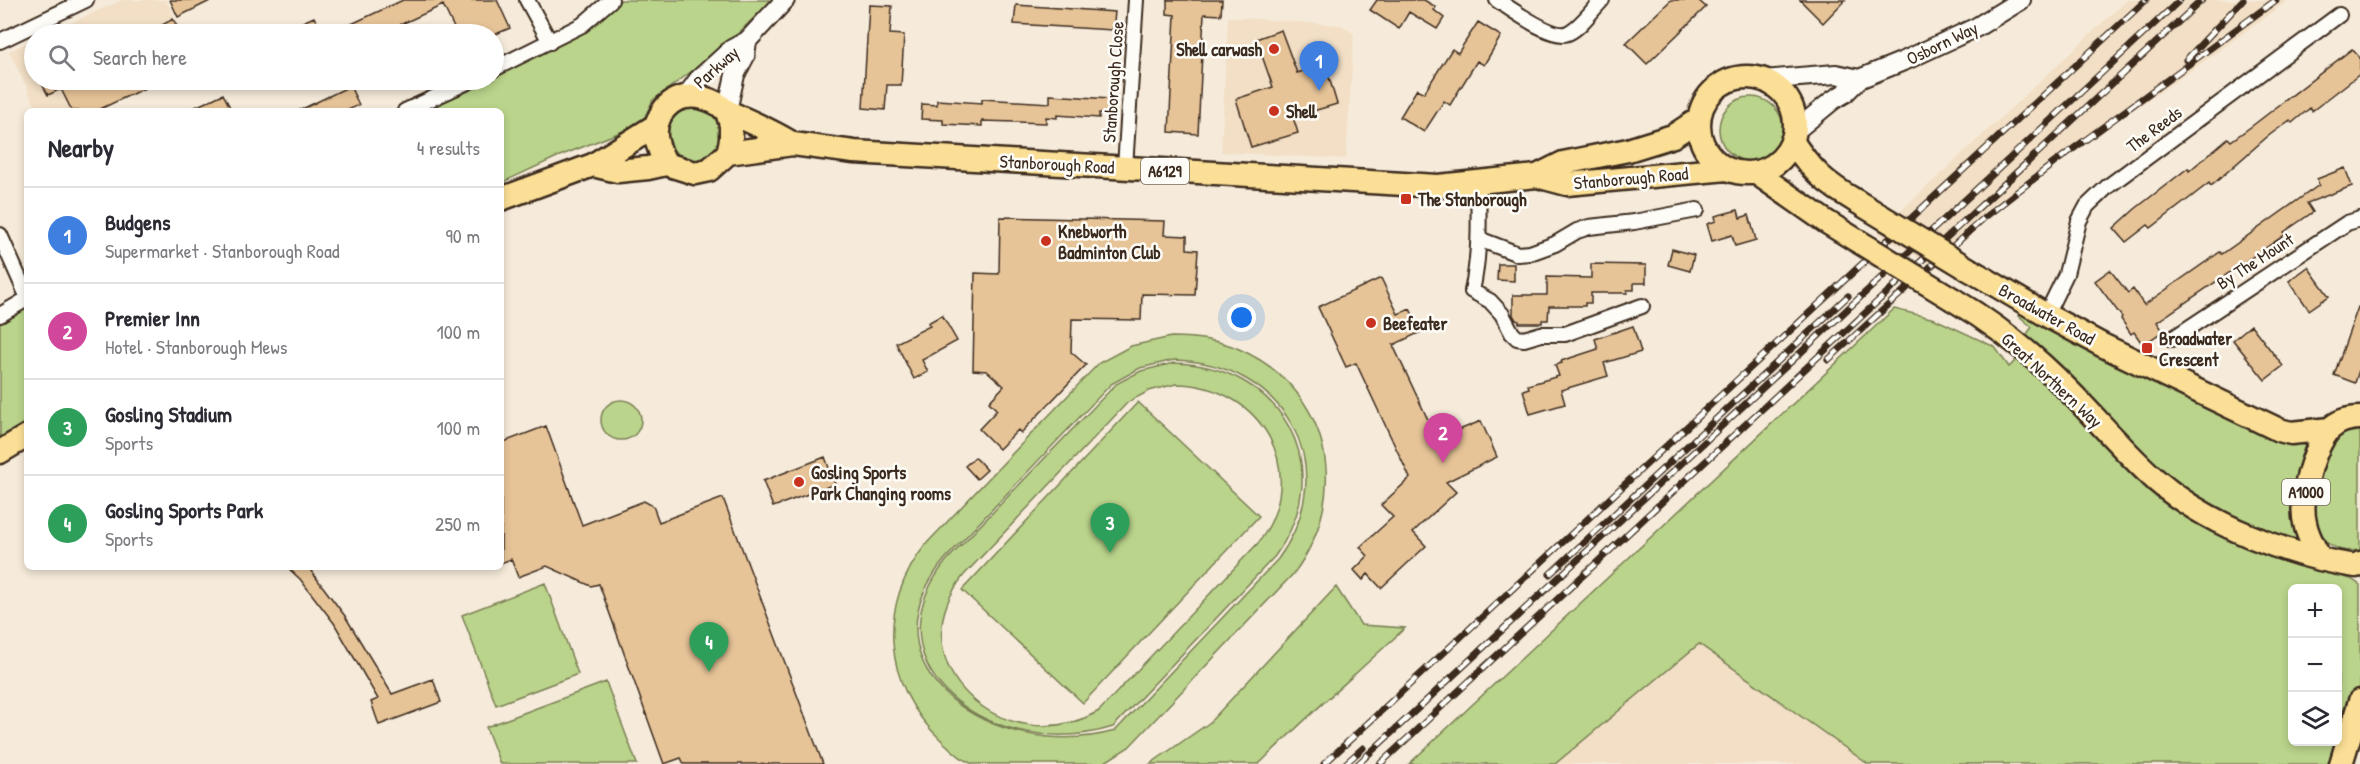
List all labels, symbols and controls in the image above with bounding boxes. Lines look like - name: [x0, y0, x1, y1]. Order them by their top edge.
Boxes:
- street label: Osborn Way: [1902, 15, 1982, 71]
- street label: Stanborough Close: [1096, 21, 1130, 143]
- search box: [24, 24, 504, 90]
- place label: Shell carwash: [1176, 37, 1262, 62]
- street label: Parkway: [688, 40, 744, 94]
- icon: search: [45, 41, 78, 74]
- text: Search here: [93, 42, 187, 72]
- marker: Shell carwash: [1267, 42, 1281, 56]
- pin: 1: [1300, 42, 1338, 91]
- place label: Shell: [1286, 99, 1318, 124]
- street label: The Reeds: [2121, 100, 2187, 158]
- marker: Shell: [1267, 104, 1281, 118]
- text: Nearby: [48, 130, 114, 165]
- text: 4 results: [417, 134, 480, 161]
- street label: Stanborough Road: [999, 149, 1115, 179]
- road number: A6129: [1141, 158, 1189, 184]
- street label: Stanborough Road: [1573, 161, 1689, 195]
- place label: The Stanborough: [1417, 187, 1527, 213]
- marker: The Stanborough: [1399, 192, 1413, 206]
- text: Budgens: [105, 207, 171, 237]
- place label: Knebworth Badminton Club: [1058, 219, 1161, 265]
- text: 1: [64, 222, 71, 249]
- text: 90 m: [446, 222, 480, 249]
- street label: By The Mount: [2211, 226, 2299, 295]
- marker: Knebworth Badminton Club: [1039, 234, 1053, 248]
- text: Supermarket · Stanborough Road: [105, 237, 340, 264]
- street label: Broadwater Road: [1994, 277, 2100, 351]
- text: Premier Inn: [105, 303, 200, 333]
- your location: [1227, 303, 1256, 332]
- place label: Beefeater: [1383, 311, 1447, 336]
- marker: Beefeater: [1364, 316, 1378, 330]
- text: 2: [63, 318, 72, 345]
- text: 100 m: [437, 318, 480, 345]
- place label: Broadwater Crescent: [2159, 326, 2232, 372]
- street label: Great Northern Way: [1996, 327, 2108, 434]
- text: Hotel · Stanborough Mews: [105, 333, 288, 360]
- marker: Broadwater Crescent: [2140, 341, 2154, 355]
- text: Gosling Stadium: [105, 399, 232, 429]
- text: 3: [63, 414, 72, 441]
- text: 100 m: [437, 414, 480, 441]
- pin: 2: [1424, 414, 1462, 463]
- text: Sports: [105, 429, 153, 456]
- place label: Gosling Sports Park Changing rooms: [811, 460, 951, 507]
- marker: Gosling Sports Park Changing rooms: [792, 475, 806, 489]
- road number: A1000: [2282, 479, 2330, 505]
- text: Gosling Sports Park: [105, 495, 263, 525]
- pin: 3: [1090, 504, 1130, 553]
- text: 4: [64, 510, 71, 537]
- text: 250 m: [435, 510, 480, 537]
- text: Sports: [105, 525, 153, 552]
- map controls: [2288, 584, 2342, 746]
- button: +: [2288, 584, 2342, 638]
- pin: 4: [690, 622, 728, 672]
- button: −: [2288, 638, 2342, 692]
- button: layers: [2288, 692, 2342, 746]

